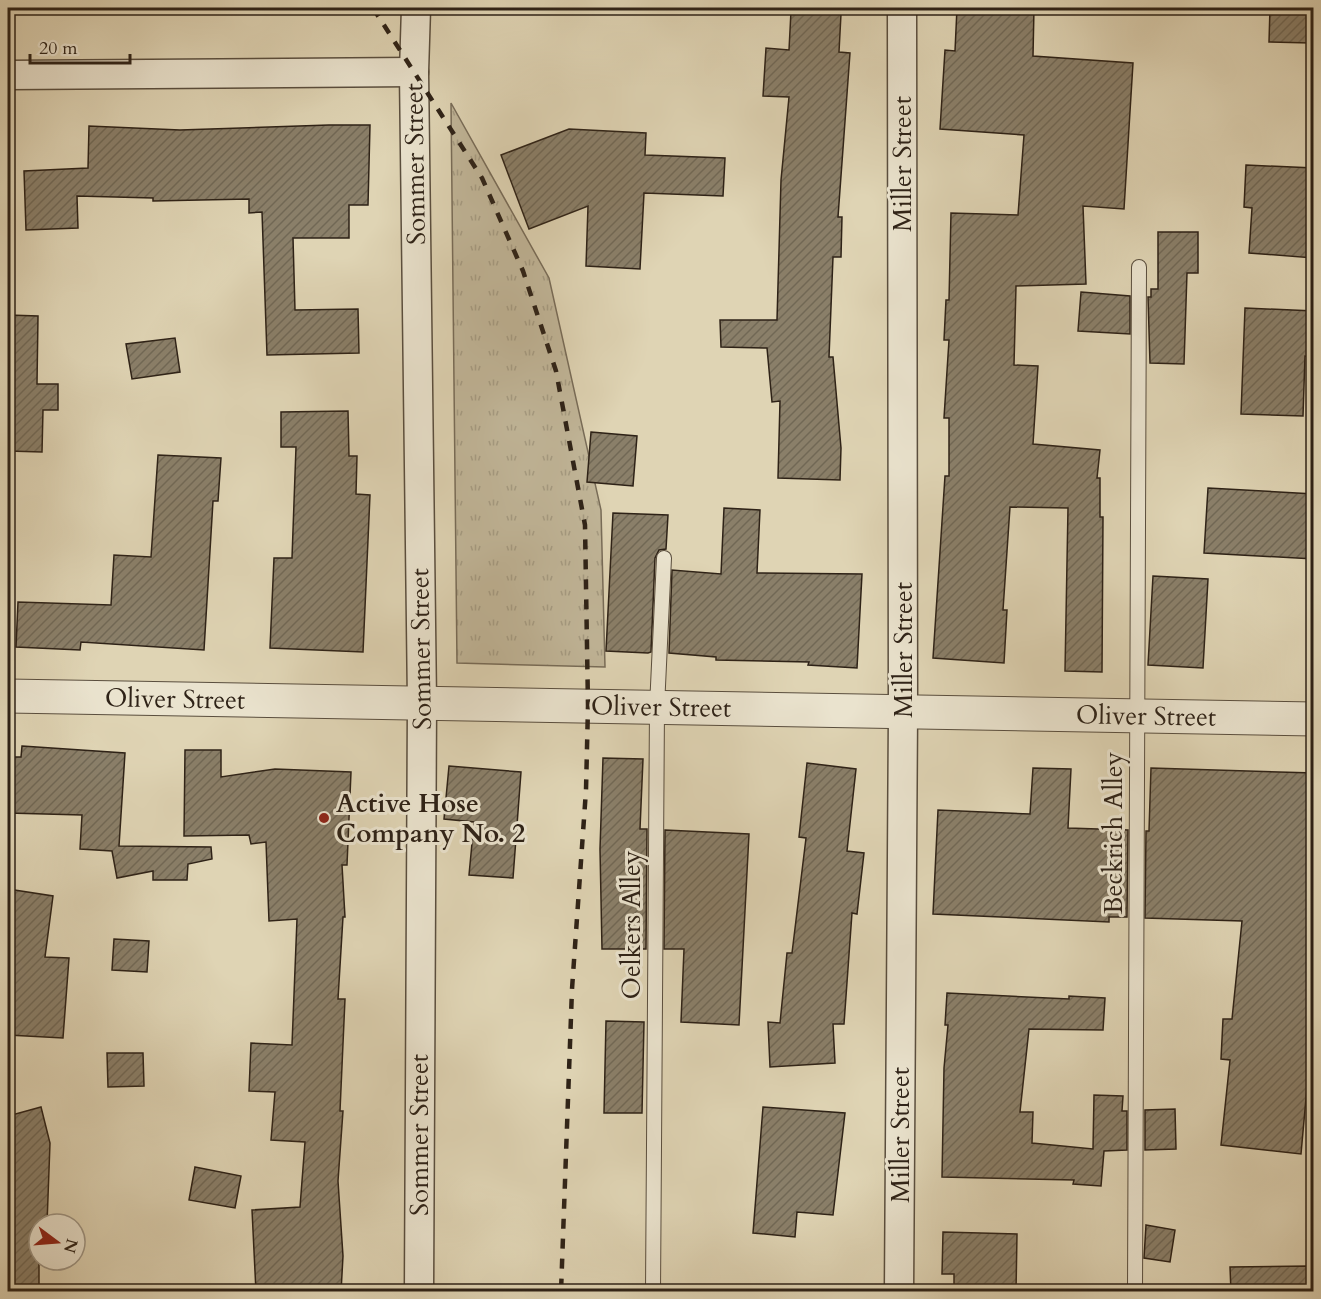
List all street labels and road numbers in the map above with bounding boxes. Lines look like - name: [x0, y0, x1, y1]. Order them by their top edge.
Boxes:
- street label: Sommer Street: [396, 83, 434, 245]
- street label: Miller Street: [885, 96, 920, 232]
- street label: Sommer Street: [402, 568, 440, 730]
- street label: Miller Street: [886, 582, 921, 718]
- street label: Oliver Street: [105, 680, 245, 718]
- street label: Oliver Street: [591, 688, 731, 726]
- street label: Oliver Street: [1076, 697, 1216, 735]
- street label: Beckrich Alley: [1096, 752, 1131, 914]
- street label: Oelkers Alley: [614, 850, 649, 1000]
- street label: Sommer Street: [402, 1054, 437, 1216]
- street label: Miller Street: [883, 1067, 918, 1203]

